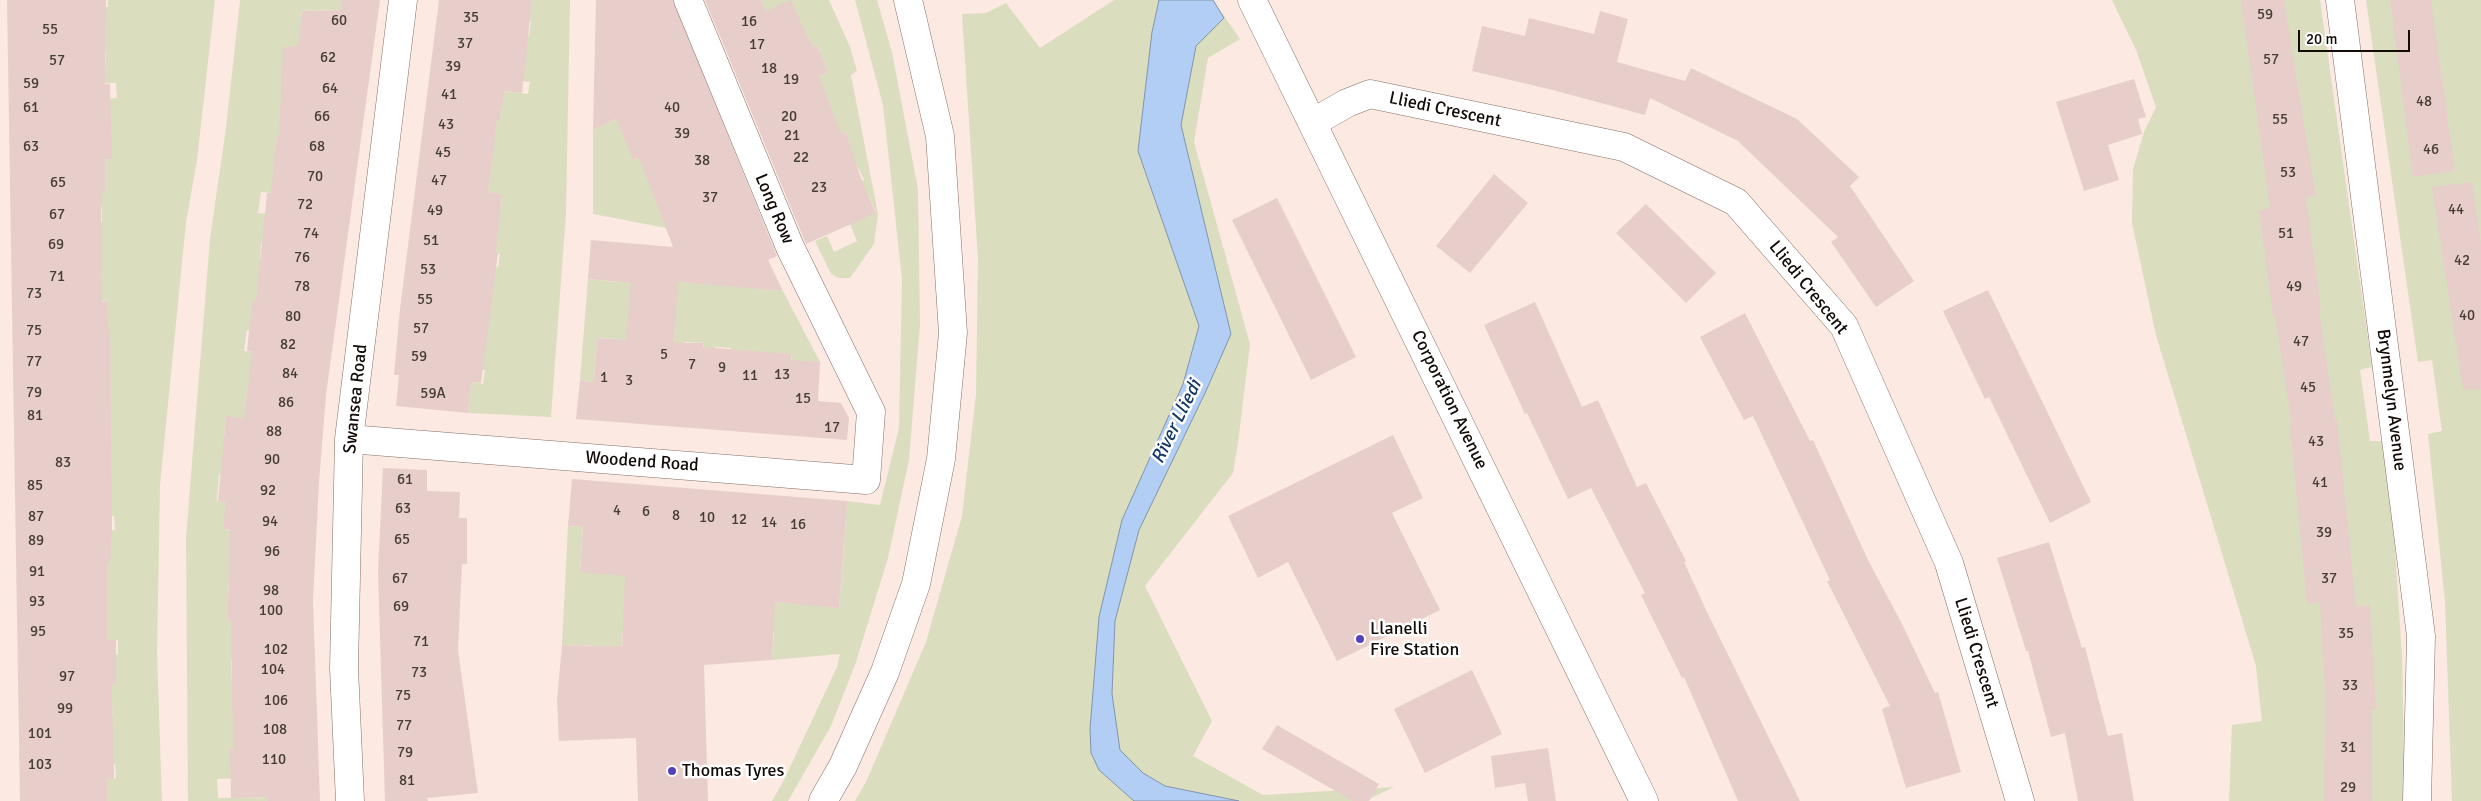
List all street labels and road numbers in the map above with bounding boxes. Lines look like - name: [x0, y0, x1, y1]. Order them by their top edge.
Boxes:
- street label: Lliedi Crescent: [1387, 88, 1503, 132]
- street label: Long Row: [750, 171, 798, 247]
- street label: Lliedi Crescent: [1764, 237, 1852, 339]
- street label: Corporation Avenue: [1406, 327, 1492, 473]
- street label: Brynmelyn Avenue: [2372, 328, 2410, 472]
- street label: Swansea Road: [340, 343, 372, 455]
- street label: Woodend Road: [585, 447, 699, 477]
- street label: Lliedi Crescent: [1949, 595, 2003, 711]

